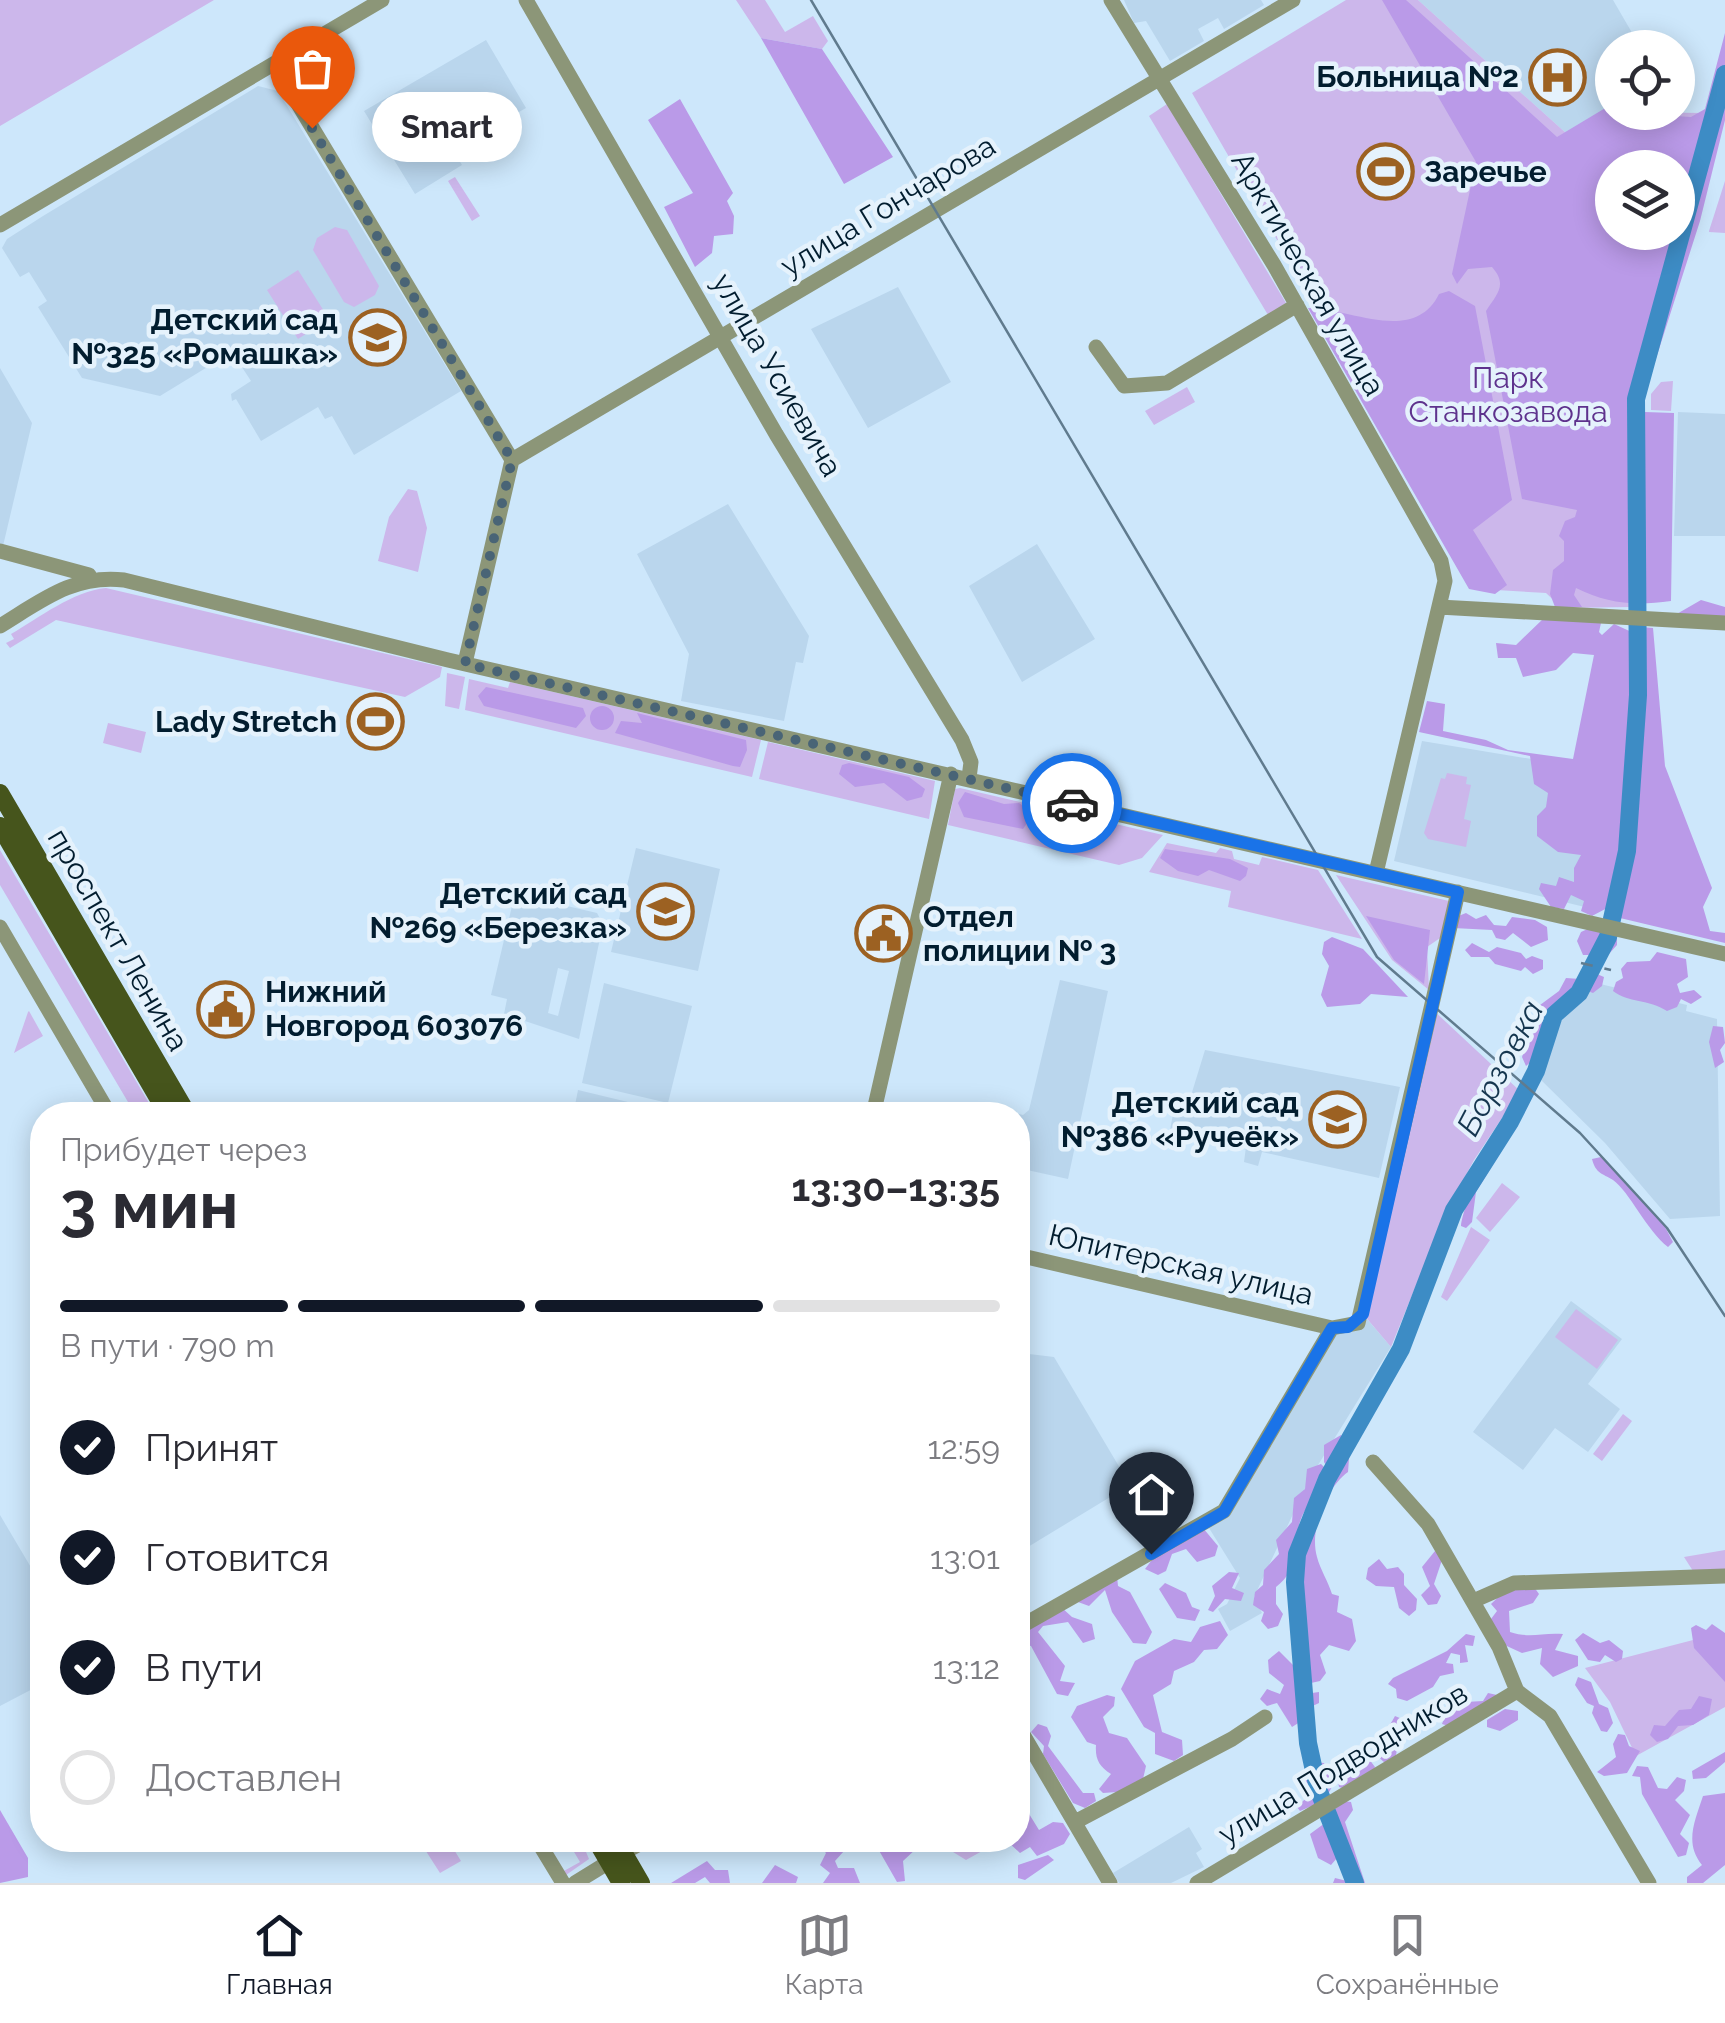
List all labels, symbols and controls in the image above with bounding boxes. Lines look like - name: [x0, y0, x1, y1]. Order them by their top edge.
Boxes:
- pin: [270, 26, 355, 129]
- map controls: [1595, 30, 1695, 250]
- button: locate: [1595, 30, 1695, 130]
- icon: bag: [285, 41, 340, 96]
- hospital icon: Больница №2: [1528, 47, 1588, 107]
- place label: Больница №2: [1316, 59, 1519, 94]
- callout: Smart: [372, 93, 522, 163]
- text: Smart: [401, 108, 493, 145]
- street label: улица Гончарова: [774, 128, 1001, 283]
- sports icon: Заречье: [1355, 142, 1415, 202]
- street label: Арктическая улица: [1224, 146, 1392, 402]
- button: layers: [1595, 150, 1695, 250]
- place label: Заречье: [1424, 154, 1547, 189]
- street label: улица Усиевича: [705, 267, 850, 482]
- place label: Детский сад №325 «Ромашка»: [71, 302, 338, 371]
- school or university icon: Детский сад №325 «Ромашка»: [347, 307, 407, 367]
- park label: Парк Станкозавода: [1408, 360, 1608, 429]
- sports icon: Lady Stretch: [346, 692, 406, 752]
- place label: Lady Stretch: [155, 704, 337, 739]
- courier: [1022, 753, 1122, 853]
- icon: car: [1045, 776, 1100, 831]
- street label: проспект Ленина: [41, 822, 196, 1057]
- place label: Детский сад №269 «Березка»: [369, 876, 627, 945]
- school or university icon: Детский сад №269 «Березка»: [636, 881, 696, 941]
- place label: Отдел полиции № 3: [923, 899, 1116, 968]
- public building icon: Отдел полиции № 3: [854, 904, 914, 964]
- place label: Нижний Новгород 603076: [265, 974, 523, 1043]
- public building icon: Нижний Новгород 603076: [196, 979, 256, 1039]
- water label: Борзовка: [1449, 994, 1550, 1141]
- place label: Детский сад №386 «Ручеёк»: [1060, 1085, 1299, 1154]
- school or university icon: Детский сад №386 «Ручеёк»: [1308, 1090, 1368, 1150]
- text: Прибудет через: [60, 1131, 307, 1168]
- text: 13:30–13:35: [792, 1165, 1000, 1210]
- text: 3 мин: [60, 1167, 238, 1243]
- street label: Юпитерская улица: [1046, 1217, 1317, 1312]
- text: В пути · 790 m: [60, 1327, 275, 1364]
- icon: check: [60, 1420, 115, 1475]
- text: Принят: [145, 1425, 278, 1470]
- text: 12:59: [927, 1429, 1000, 1466]
- pin: [1109, 1452, 1194, 1555]
- icon: home: [1124, 1467, 1179, 1522]
- icon: check: [60, 1530, 115, 1585]
- text: Готовится: [145, 1535, 329, 1580]
- text: 13:01: [930, 1539, 1000, 1576]
- icon: check: [60, 1640, 115, 1695]
- text: В пути: [145, 1645, 263, 1690]
- text: 13:12: [933, 1649, 1000, 1686]
- street label: улица Подводников: [1212, 1675, 1474, 1852]
- text: Доставлен: [145, 1755, 342, 1800]
- tab: Главная: [226, 1908, 333, 2001]
- tab: Карта: [785, 1908, 864, 2001]
- tab: Сохранённые: [1316, 1908, 1499, 2001]

